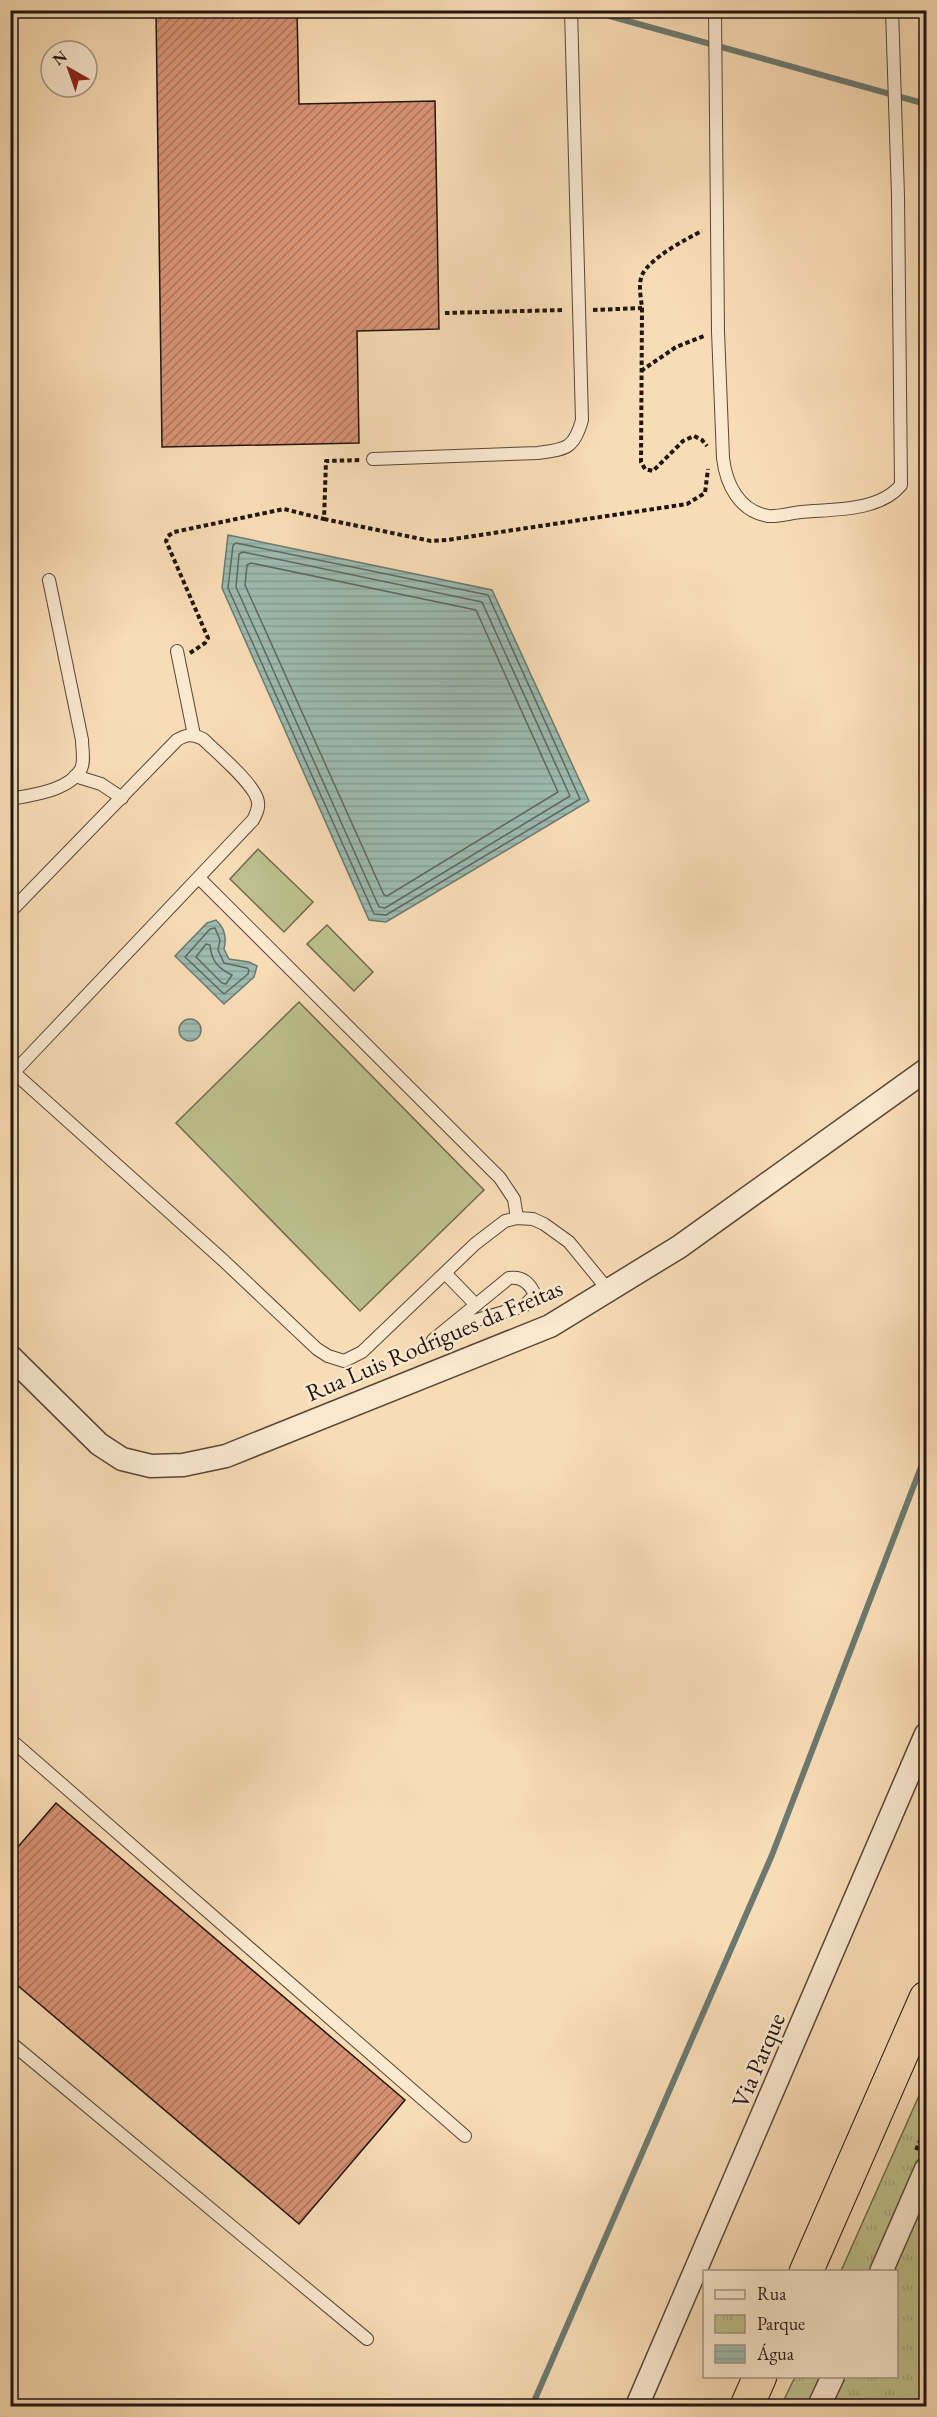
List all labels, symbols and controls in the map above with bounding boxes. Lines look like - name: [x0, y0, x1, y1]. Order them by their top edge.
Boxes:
- north arrow: [39, 39, 99, 99]
- text: N: [48, 46, 71, 70]
- street label: Rua Luis Rodrigues da Freitas: [301, 1272, 567, 1408]
- street label: Via Parque: [724, 2008, 792, 2112]
- legend: [703, 2270, 898, 2378]
- text: Rua: [757, 2282, 787, 2305]
- text: Parque: [757, 2312, 805, 2335]
- text: Água: [756, 2342, 795, 2365]

